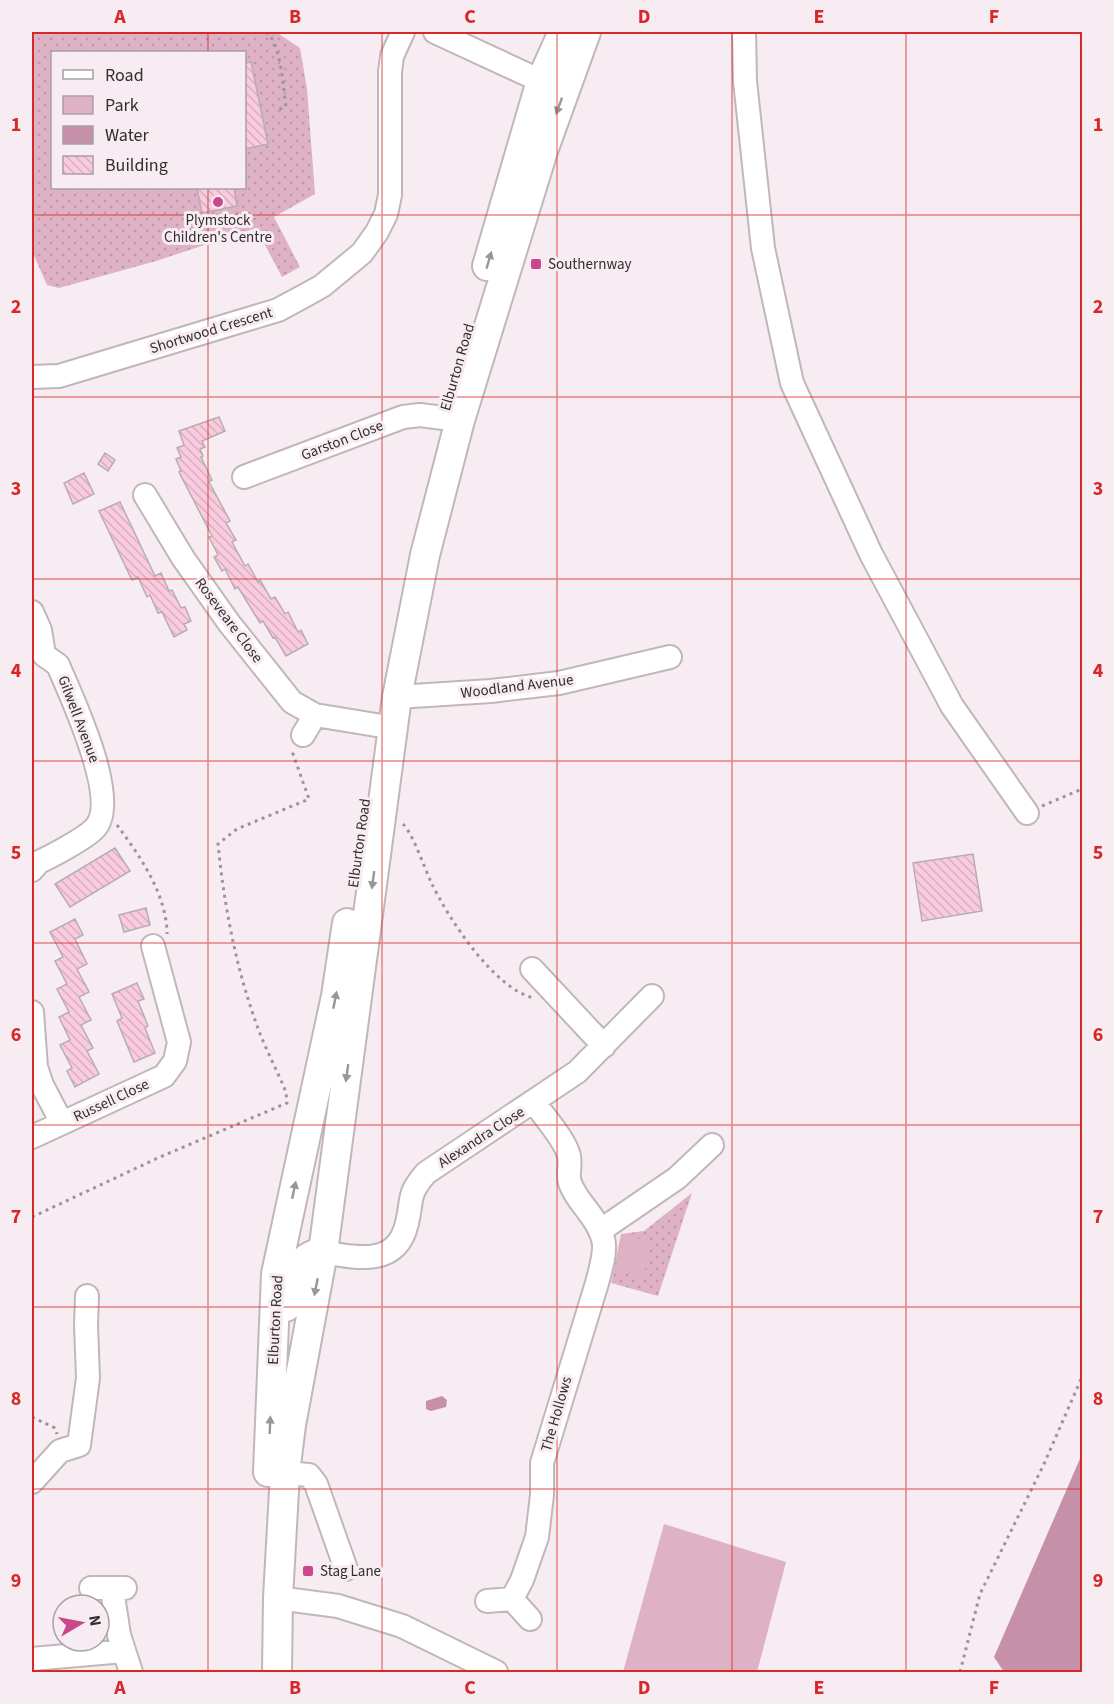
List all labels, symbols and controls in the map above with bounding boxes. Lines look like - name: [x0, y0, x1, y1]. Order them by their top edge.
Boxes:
- text: A: [113, 3, 126, 31]
- text: B: [289, 3, 301, 31]
- text: C: [464, 3, 476, 31]
- text: D: [638, 3, 650, 31]
- text: E: [814, 3, 824, 31]
- text: F: [989, 3, 999, 31]
- legend: [51, 51, 246, 189]
- text: Road: [105, 63, 144, 88]
- text: Park: [105, 93, 139, 118]
- one-way arrow: [553, 97, 563, 115]
- text: 1: [11, 111, 21, 139]
- text: 1: [1093, 111, 1103, 139]
- text: Water: [105, 123, 149, 148]
- text: Building: [105, 153, 168, 178]
- marker: Plymstock Children's Centre: [211, 195, 225, 209]
- place label: Plymstock Children's Centre: [164, 210, 272, 248]
- one-way arrow: [485, 251, 494, 269]
- place label: Southernway: [548, 254, 632, 275]
- marker: Southernway: [529, 257, 543, 271]
- text: 2: [11, 293, 21, 321]
- text: 2: [1093, 293, 1103, 321]
- street label: Shortwood Crescent: [147, 302, 275, 359]
- street label: Elburton Road: [435, 321, 480, 413]
- street label: Garston Close: [298, 415, 386, 466]
- text: 3: [11, 475, 21, 503]
- text: 3: [1093, 475, 1103, 503]
- street label: Roseveare Close: [190, 573, 268, 667]
- text: 4: [11, 657, 22, 685]
- text: 4: [1093, 657, 1104, 685]
- street label: Woodland Avenue: [459, 669, 575, 704]
- street label: Gilwell Avenue: [52, 673, 105, 766]
- street label: Elburton Road: [343, 797, 376, 889]
- text: 5: [11, 839, 21, 867]
- text: 5: [1093, 839, 1103, 867]
- one-way arrow: [368, 870, 377, 889]
- one-way arrow: [331, 990, 340, 1009]
- text: 6: [11, 1021, 21, 1049]
- text: 6: [1093, 1021, 1103, 1049]
- one-way arrow: [342, 1064, 351, 1083]
- street label: Russell Close: [70, 1074, 153, 1127]
- street label: Alexandra Close: [434, 1102, 529, 1173]
- one-way arrow: [290, 1180, 299, 1199]
- text: 7: [11, 1203, 21, 1231]
- text: 7: [1093, 1203, 1103, 1231]
- street label: Elburton Road: [263, 1275, 288, 1365]
- one-way arrow: [311, 1278, 320, 1297]
- street label: The Hollows: [536, 1374, 577, 1454]
- text: 8: [11, 1385, 21, 1413]
- text: 8: [1093, 1385, 1103, 1413]
- one-way arrow: [266, 1416, 275, 1435]
- place label: Stag Lane: [320, 1561, 381, 1582]
- marker: Stag Lane: [301, 1564, 315, 1578]
- text: 9: [11, 1567, 21, 1595]
- text: 9: [1093, 1567, 1103, 1595]
- north arrow: [51, 1593, 111, 1653]
- text: N: [83, 1613, 107, 1628]
- text: A: [113, 1674, 126, 1702]
- text: B: [289, 1674, 301, 1702]
- text: C: [464, 1674, 476, 1702]
- text: D: [638, 1674, 650, 1702]
- text: E: [814, 1674, 824, 1702]
- text: F: [989, 1674, 999, 1702]

